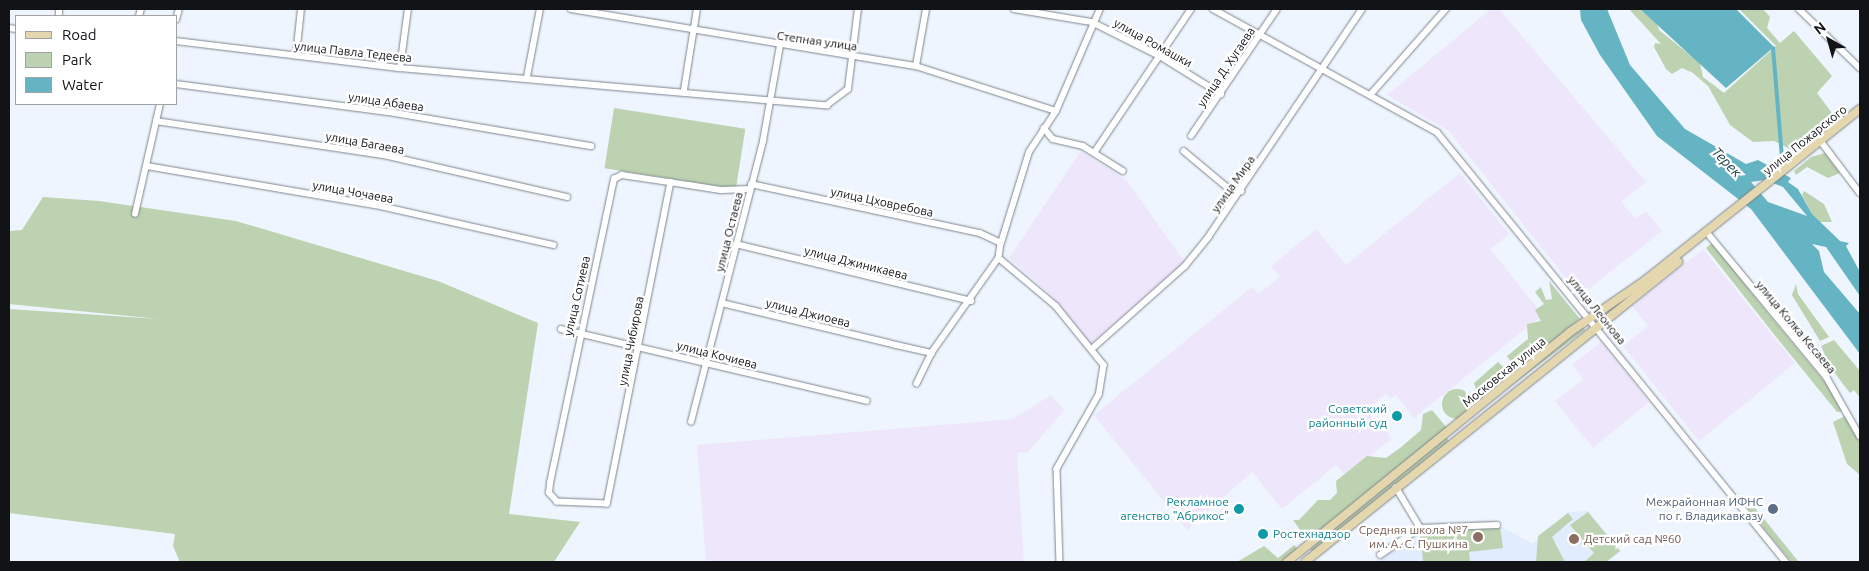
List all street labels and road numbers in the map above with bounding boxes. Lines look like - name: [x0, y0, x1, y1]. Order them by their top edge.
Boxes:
- street label: улица Ромашки: [1111, 15, 1195, 71]
- street label: улица Д. Хугаева: [1194, 24, 1258, 110]
- street label: Степная улица: [776, 28, 858, 54]
- street label: улица Павла Тедеева: [293, 39, 413, 65]
- street label: улица Абаева: [347, 90, 425, 114]
- street label: улица Пожарского: [1760, 102, 1850, 178]
- street label: улица Багаева: [325, 129, 405, 157]
- street label: улица Мира: [1208, 153, 1258, 215]
- street label: улица Чочаева: [311, 178, 395, 206]
- street label: улица Цховребова: [829, 184, 935, 220]
- street label: улица Остаева: [712, 191, 746, 273]
- street label: улица Джиникаева: [803, 243, 909, 283]
- street label: улица Сотиева: [561, 255, 593, 337]
- street label: улица Леонова: [1565, 273, 1629, 347]
- street label: улица Колка Кесаева: [1753, 278, 1839, 376]
- street label: улица Чибирова: [615, 295, 647, 387]
- street label: улица Джиоева: [764, 296, 852, 330]
- street label: Московская улица: [1460, 334, 1548, 410]
- street label: улица Кочиева: [675, 338, 759, 372]

